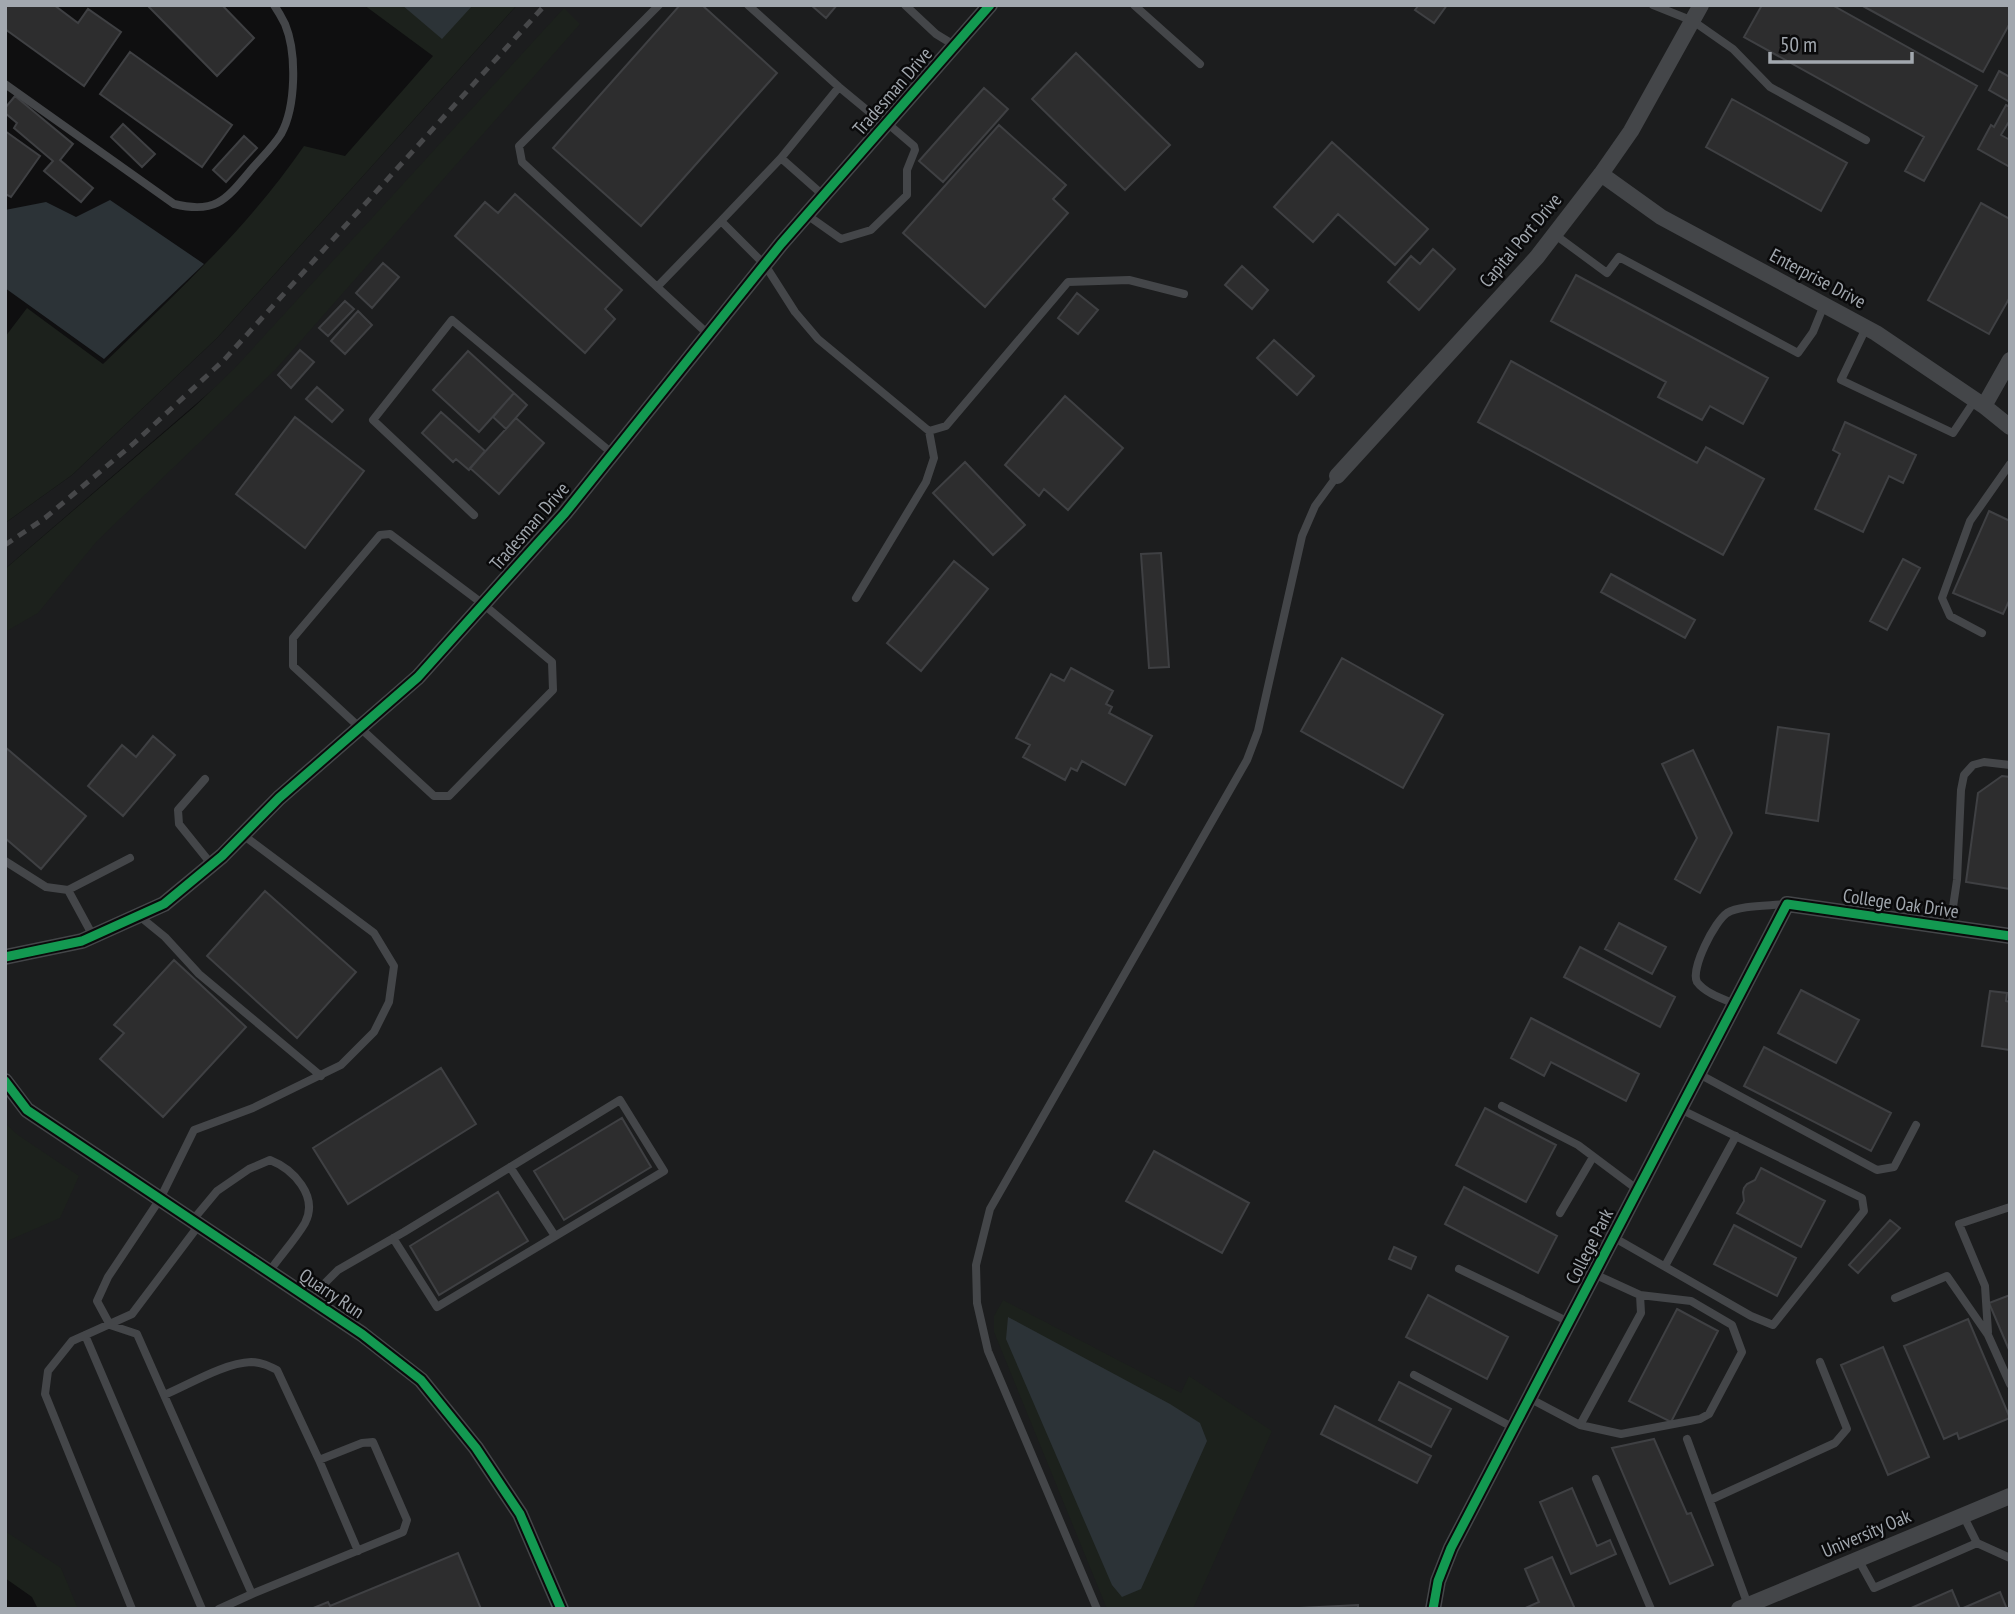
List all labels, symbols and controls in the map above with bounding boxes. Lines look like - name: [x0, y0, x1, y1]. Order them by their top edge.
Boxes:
- scale bar: [1770, 21, 1912, 65]
- text: 50 m: [1780, 31, 1817, 58]
- street label: Tradesman Drive: [847, 42, 937, 140]
- street label: Capital Port Drive: [1474, 188, 1566, 292]
- street label: Enterprise Drive: [1766, 243, 1870, 313]
- street label: Tradesman Drive: [484, 477, 574, 575]
- street label: College Oak Drive: [1842, 883, 1961, 923]
- street label: College Park: [1560, 1204, 1618, 1288]
- street label: Quarry Run: [295, 1263, 369, 1323]
- street label: University Oak: [1818, 1503, 1915, 1563]

